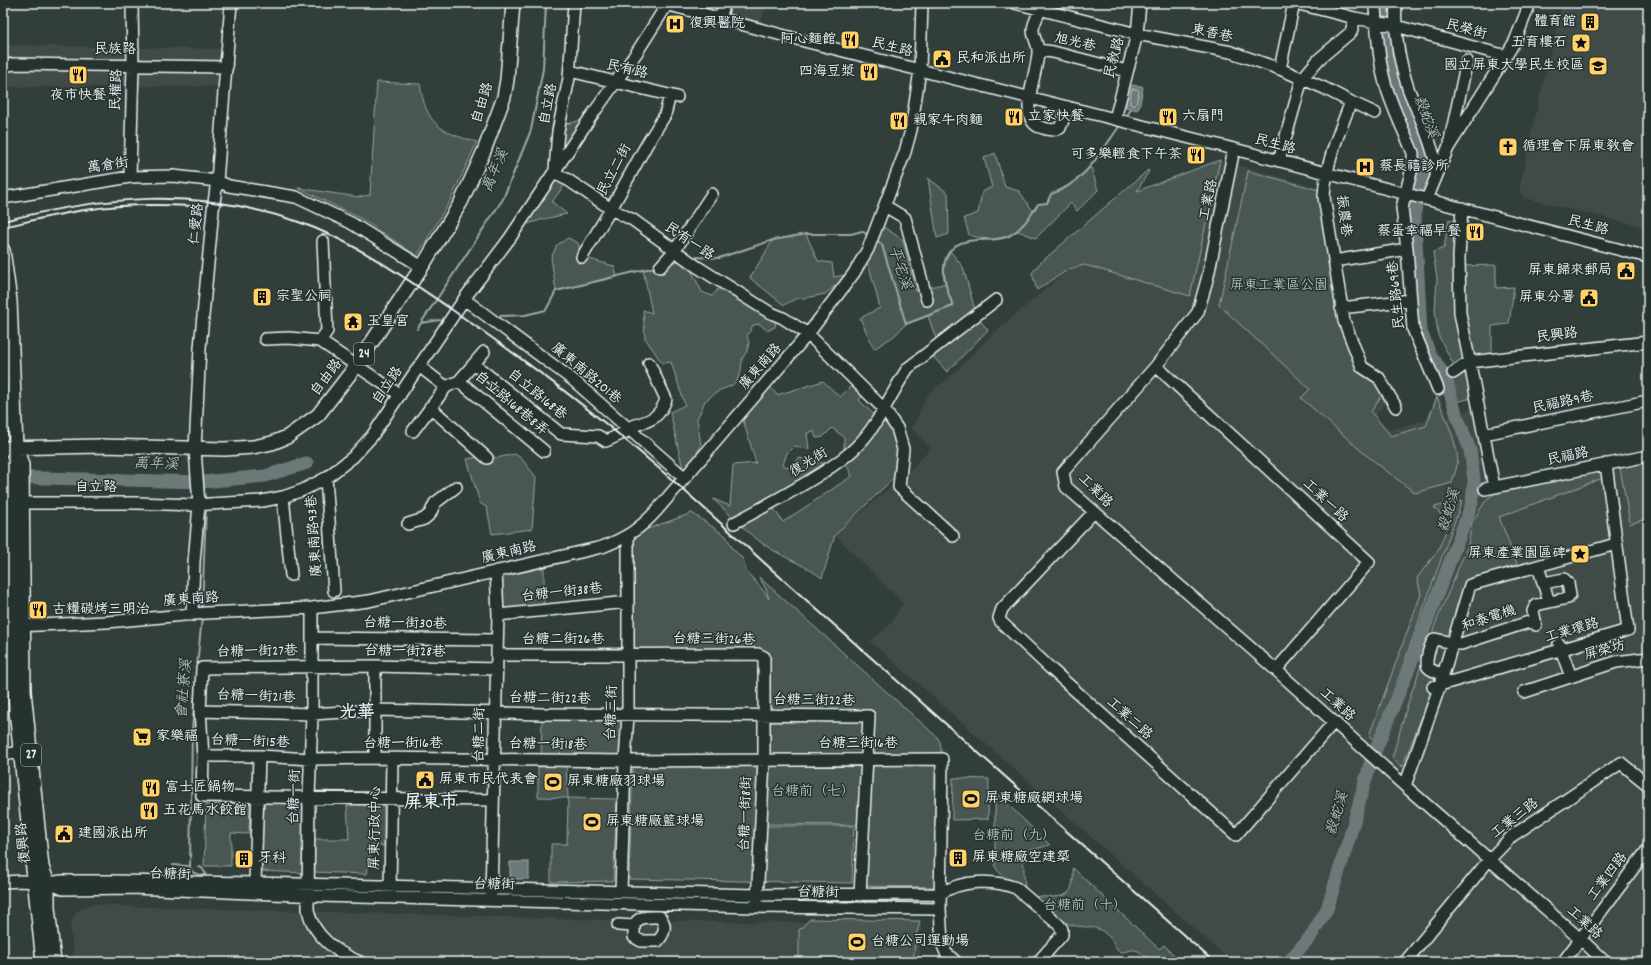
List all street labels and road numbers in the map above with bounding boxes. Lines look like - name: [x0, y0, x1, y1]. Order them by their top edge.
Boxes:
- street label: 民榮街: [1443, 15, 1489, 45]
- street label: 東香巷: [1189, 20, 1236, 48]
- street label: 旭光巷: [1052, 29, 1099, 58]
- street label: 民生路: [869, 33, 915, 63]
- street label: 民教路: [1100, 35, 1130, 81]
- street label: 民族路: [94, 40, 136, 60]
- street label: 民有路: [604, 56, 650, 84]
- street label: 民權路: [106, 69, 128, 111]
- street label: 自由路: [467, 80, 499, 126]
- street label: 自立路: [535, 81, 563, 127]
- street label: 民生路: [1252, 130, 1298, 160]
- street label: 民立二街: [593, 141, 637, 199]
- street label: 萬倉街: [86, 153, 130, 179]
- street label: 工業路: [1195, 177, 1223, 223]
- street label: 振農巷: [1331, 194, 1356, 239]
- street label: 仁愛路: [185, 202, 209, 246]
- street label: 民生路: [1565, 211, 1611, 241]
- street label: 民有一路: [660, 218, 718, 266]
- street label: 民生路69巷: [1383, 259, 1411, 330]
- street label: 民興路: [1535, 324, 1579, 348]
- street label: 廣東南路201巷: [546, 338, 626, 410]
- street label: 廣東南路: [735, 339, 787, 395]
- road number: 24: [354, 343, 374, 365]
- street label: 自由路: [306, 355, 348, 401]
- street label: 自立路: [368, 363, 408, 409]
- street label: 自立路168巷: [503, 365, 572, 426]
- street label: 自立路168巷8弄: [470, 367, 552, 441]
- street label: 民福路9巷: [1530, 387, 1597, 419]
- street label: 復光街: [786, 443, 832, 483]
- street label: 民福路: [1545, 443, 1591, 471]
- street label: 工業路: [1073, 469, 1117, 513]
- street label: 工業一路: [1298, 475, 1352, 527]
- street label: 自立路: [75, 478, 117, 498]
- street label: 廣東南路93巷: [302, 493, 328, 578]
- street label: 廣東南路: [479, 537, 539, 569]
- street label: 台糖一街38巷: [520, 579, 605, 607]
- street label: 廣東南路: [162, 588, 220, 612]
- street label: 和泰電機: [1459, 601, 1519, 637]
- street label: 台糖一街30巷: [363, 613, 448, 635]
- street label: 工業環路: [1542, 614, 1602, 648]
- street label: 台糖三街26巷: [672, 629, 757, 651]
- street label: 台糖二街26巷: [522, 630, 605, 650]
- street label: 屏榮坊: [1582, 636, 1628, 666]
- street label: 台糖一街27巷: [216, 641, 299, 663]
- street label: 台糖一街28巷: [364, 641, 447, 663]
- street label: 工業路: [1315, 684, 1359, 726]
- street label: 台糖三街: [601, 685, 623, 741]
- street label: 台糖一街21巷: [216, 686, 297, 708]
- street label: 台糖二街22巷: [509, 688, 592, 710]
- street label: 台糖三街22巷: [773, 690, 856, 712]
- street label: 工業二路: [1102, 693, 1156, 745]
- street label: 台糖二街: [470, 707, 490, 763]
- street label: 台糖一街15巷: [210, 731, 291, 753]
- street label: 台糖一街16巷: [363, 734, 444, 754]
- street label: 台糖一街18巷: [508, 734, 589, 756]
- street label: 台糖三街16巷: [818, 734, 899, 754]
- road number: 27: [21, 744, 41, 766]
- street label: 台糖一街: [284, 769, 306, 825]
- street label: 台糖一街8街: [735, 776, 757, 852]
- street label: 屏東行政中心: [365, 786, 387, 870]
- street label: 工業三路: [1487, 794, 1543, 844]
- street label: 復興路: [12, 821, 36, 865]
- street label: 工業四路: [1583, 849, 1633, 905]
- street label: 台糖街: [149, 864, 191, 886]
- street label: 台糖街: [473, 875, 515, 895]
- street label: 台糖街: [797, 883, 839, 903]
- street label: 工業路: [1562, 902, 1606, 944]

